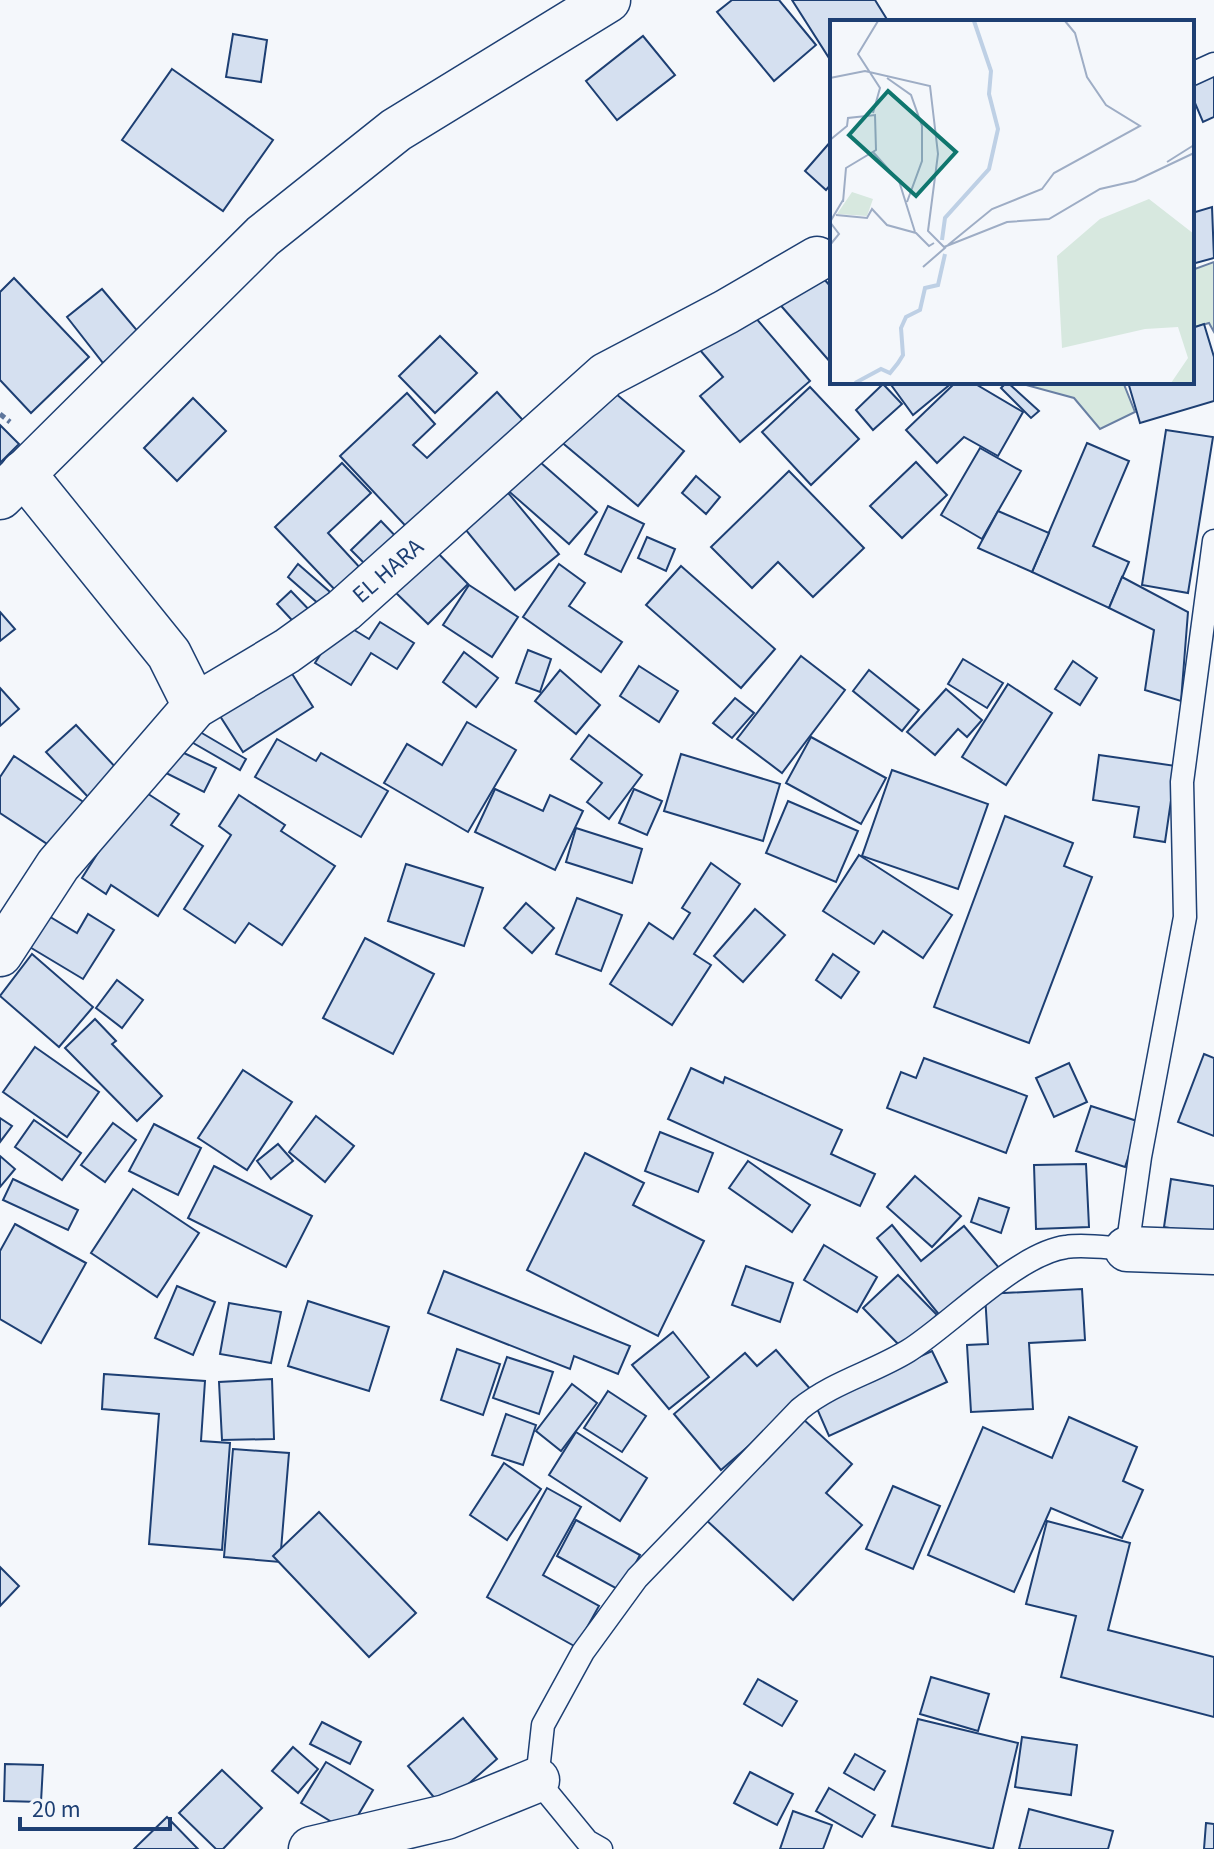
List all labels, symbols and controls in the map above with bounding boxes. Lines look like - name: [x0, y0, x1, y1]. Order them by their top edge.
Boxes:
- inset map: [830, 20, 1194, 384]
- street label: EL HARA: [345, 530, 431, 612]
- scale bar: [20, 1781, 170, 1831]
- text: 20 m: [32, 1792, 81, 1827]

